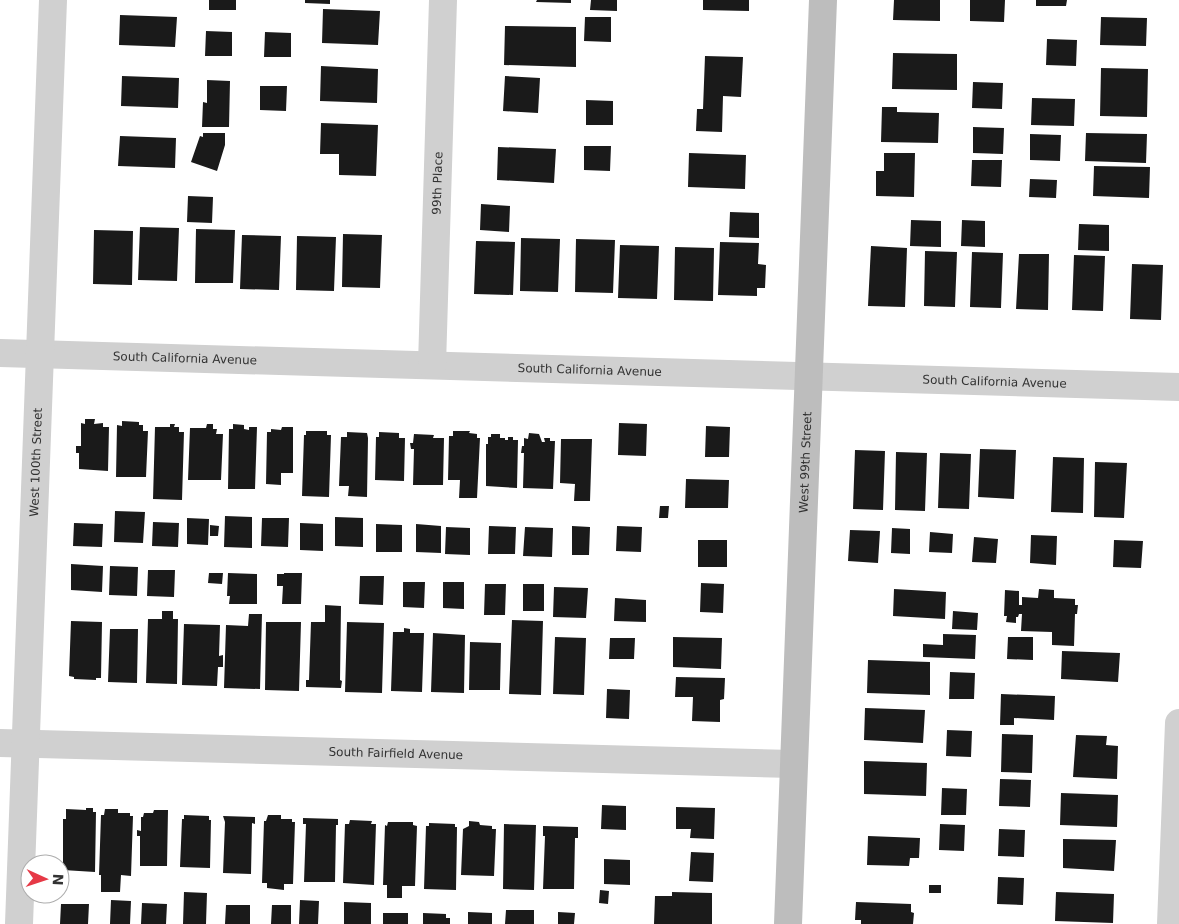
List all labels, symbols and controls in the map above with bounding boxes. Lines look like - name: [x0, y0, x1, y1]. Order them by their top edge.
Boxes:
- street label: 99th Place: [430, 151, 445, 215]
- street label: South California Avenue: [113, 349, 257, 367]
- street label: South California Avenue: [517, 361, 662, 379]
- street label: South California Avenue: [922, 373, 1067, 391]
- street label: West 100th Street: [27, 407, 45, 517]
- street label: West 99th Street: [797, 411, 814, 513]
- street label: South Fairfield Avenue: [328, 745, 463, 762]
- north arrow: [20, 854, 70, 904]
- text: N: [50, 873, 66, 886]

